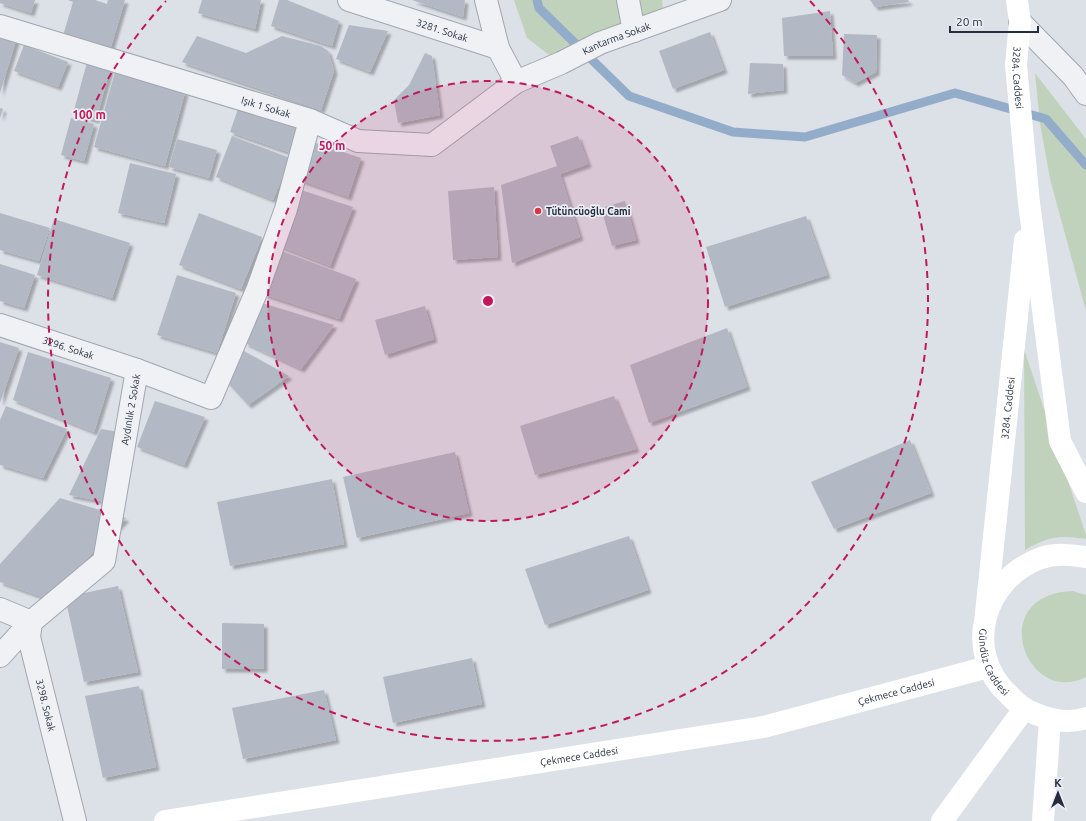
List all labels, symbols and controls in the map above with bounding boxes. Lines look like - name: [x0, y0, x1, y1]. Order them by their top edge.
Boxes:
- scale bar: [950, 8, 1038, 34]
- text: 20 m: [956, 15, 983, 28]
- street label: 3281. Sokak: [415, 17, 469, 44]
- street label: Kantarma Sokak: [581, 20, 652, 57]
- street label: 3284. Caddesi: [1010, 46, 1025, 109]
- street label: Işık 1 Sokak: [240, 94, 292, 120]
- text: 100 m: [72, 108, 106, 121]
- text: 50 m: [319, 139, 345, 152]
- marker: Tütüncüoğlu Cami: [533, 206, 543, 216]
- place label: Tütüncüoğlu Cami: [546, 206, 631, 217]
- centre of rings: [481, 294, 495, 308]
- street label: 3296. Sokak: [41, 334, 95, 362]
- street label: Aydınlık 2 Sokak: [119, 373, 142, 446]
- street label: 3284. Caddesi: [999, 376, 1017, 440]
- street label: Gündüz Caddesi: [977, 628, 1011, 698]
- street label: Çekmece Caddesi: [857, 677, 936, 707]
- street label: 3298. Sokak: [34, 678, 57, 733]
- street label: Çekmece Caddesi: [539, 745, 619, 768]
- north arrow: [1038, 773, 1078, 813]
- text: K: [1054, 777, 1062, 789]

